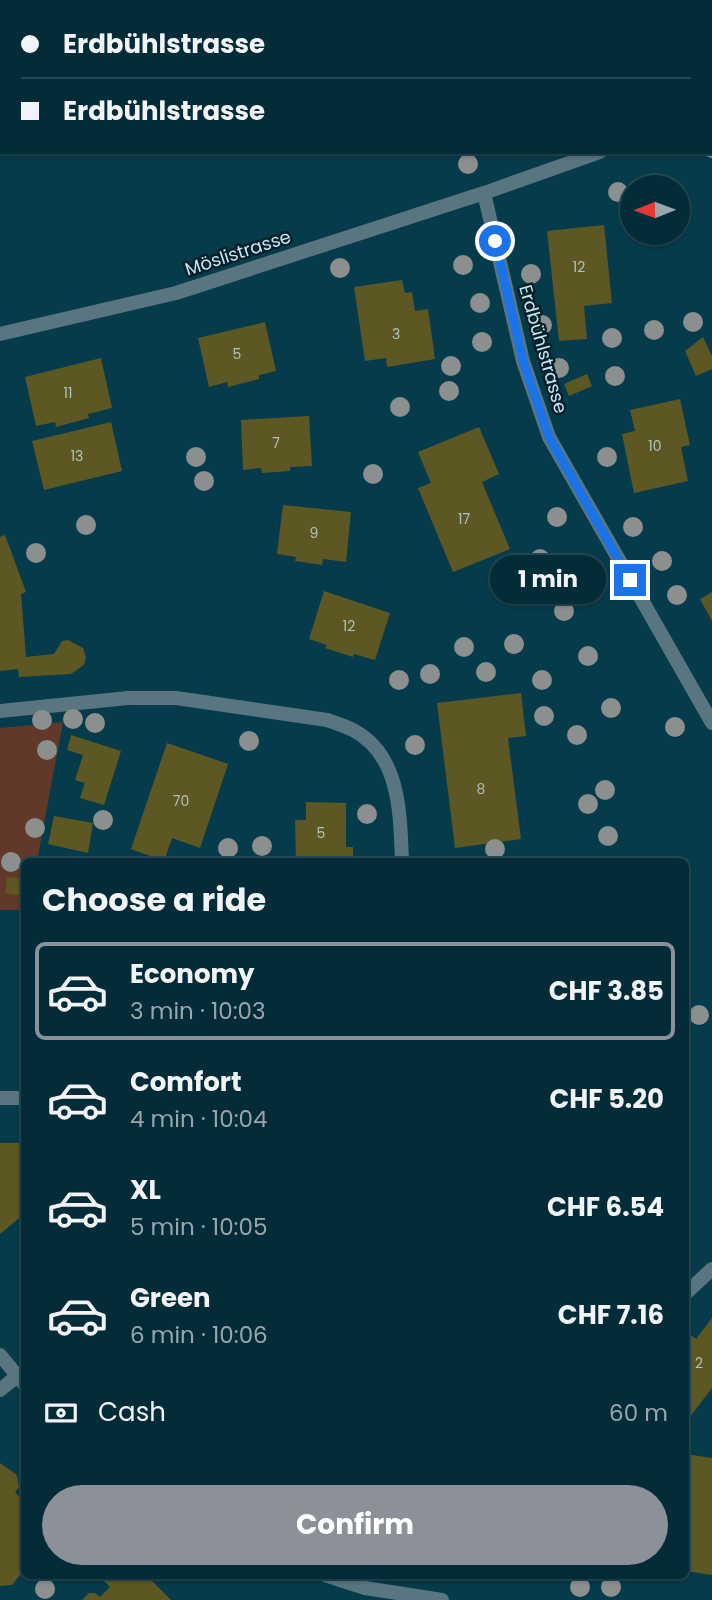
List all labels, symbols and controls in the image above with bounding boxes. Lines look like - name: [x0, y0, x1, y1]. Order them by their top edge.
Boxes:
- text: Erdbühlstrasse: [63, 26, 265, 62]
- text: Erdbühlstrasse: [63, 93, 265, 129]
- north arrow: [620, 175, 690, 245]
- map controls: [620, 175, 690, 245]
- street label: Möslistrasse: [182, 224, 294, 281]
- route start: [479, 225, 511, 257]
- house number: 12: [573, 257, 585, 277]
- street label: Erdbühlstrasse: [513, 282, 574, 416]
- house number: 3: [392, 324, 400, 344]
- house number: 5: [233, 344, 241, 364]
- house number: 11: [64, 383, 72, 403]
- house number: 7: [272, 433, 280, 453]
- house number: 10: [648, 436, 662, 456]
- house number: 13: [71, 446, 83, 466]
- house number: 17: [458, 509, 470, 529]
- house number: 9: [310, 523, 318, 543]
- callout: 1 min: [490, 556, 606, 604]
- text: 1 min: [518, 563, 578, 595]
- route end: [614, 564, 646, 596]
- house number: 12: [343, 616, 355, 636]
- house number: 8: [477, 779, 486, 799]
- house number: 70: [173, 791, 189, 811]
- house number: 5: [317, 823, 325, 843]
- text: Choose a ride: [42, 877, 266, 922]
- text: Economy: [130, 956, 254, 992]
- icon: car: [46, 960, 109, 1023]
- text: CHF 3.85: [549, 973, 664, 1009]
- text: 3 min · 10:03: [130, 995, 266, 1027]
- text: Comfort: [130, 1064, 242, 1100]
- icon: car: [46, 1068, 109, 1131]
- text: CHF 5.20: [549, 1081, 664, 1117]
- text: 4 min · 10:04: [130, 1103, 267, 1135]
- text: XL: [130, 1172, 161, 1208]
- icon: car: [46, 1176, 109, 1239]
- text: CHF 6.54: [547, 1189, 664, 1225]
- text: 5 min · 10:05: [130, 1211, 267, 1243]
- text: Green: [130, 1280, 211, 1316]
- icon: car: [46, 1284, 109, 1347]
- text: CHF 7.16: [558, 1297, 664, 1333]
- text: 6 min · 10:06: [130, 1319, 268, 1351]
- house number: 2: [695, 1353, 703, 1373]
- icon: cash: [42, 1394, 80, 1432]
- text: Cash: [98, 1394, 166, 1430]
- text: 60 m: [609, 1397, 668, 1429]
- button: Confirm: [42, 1485, 668, 1565]

